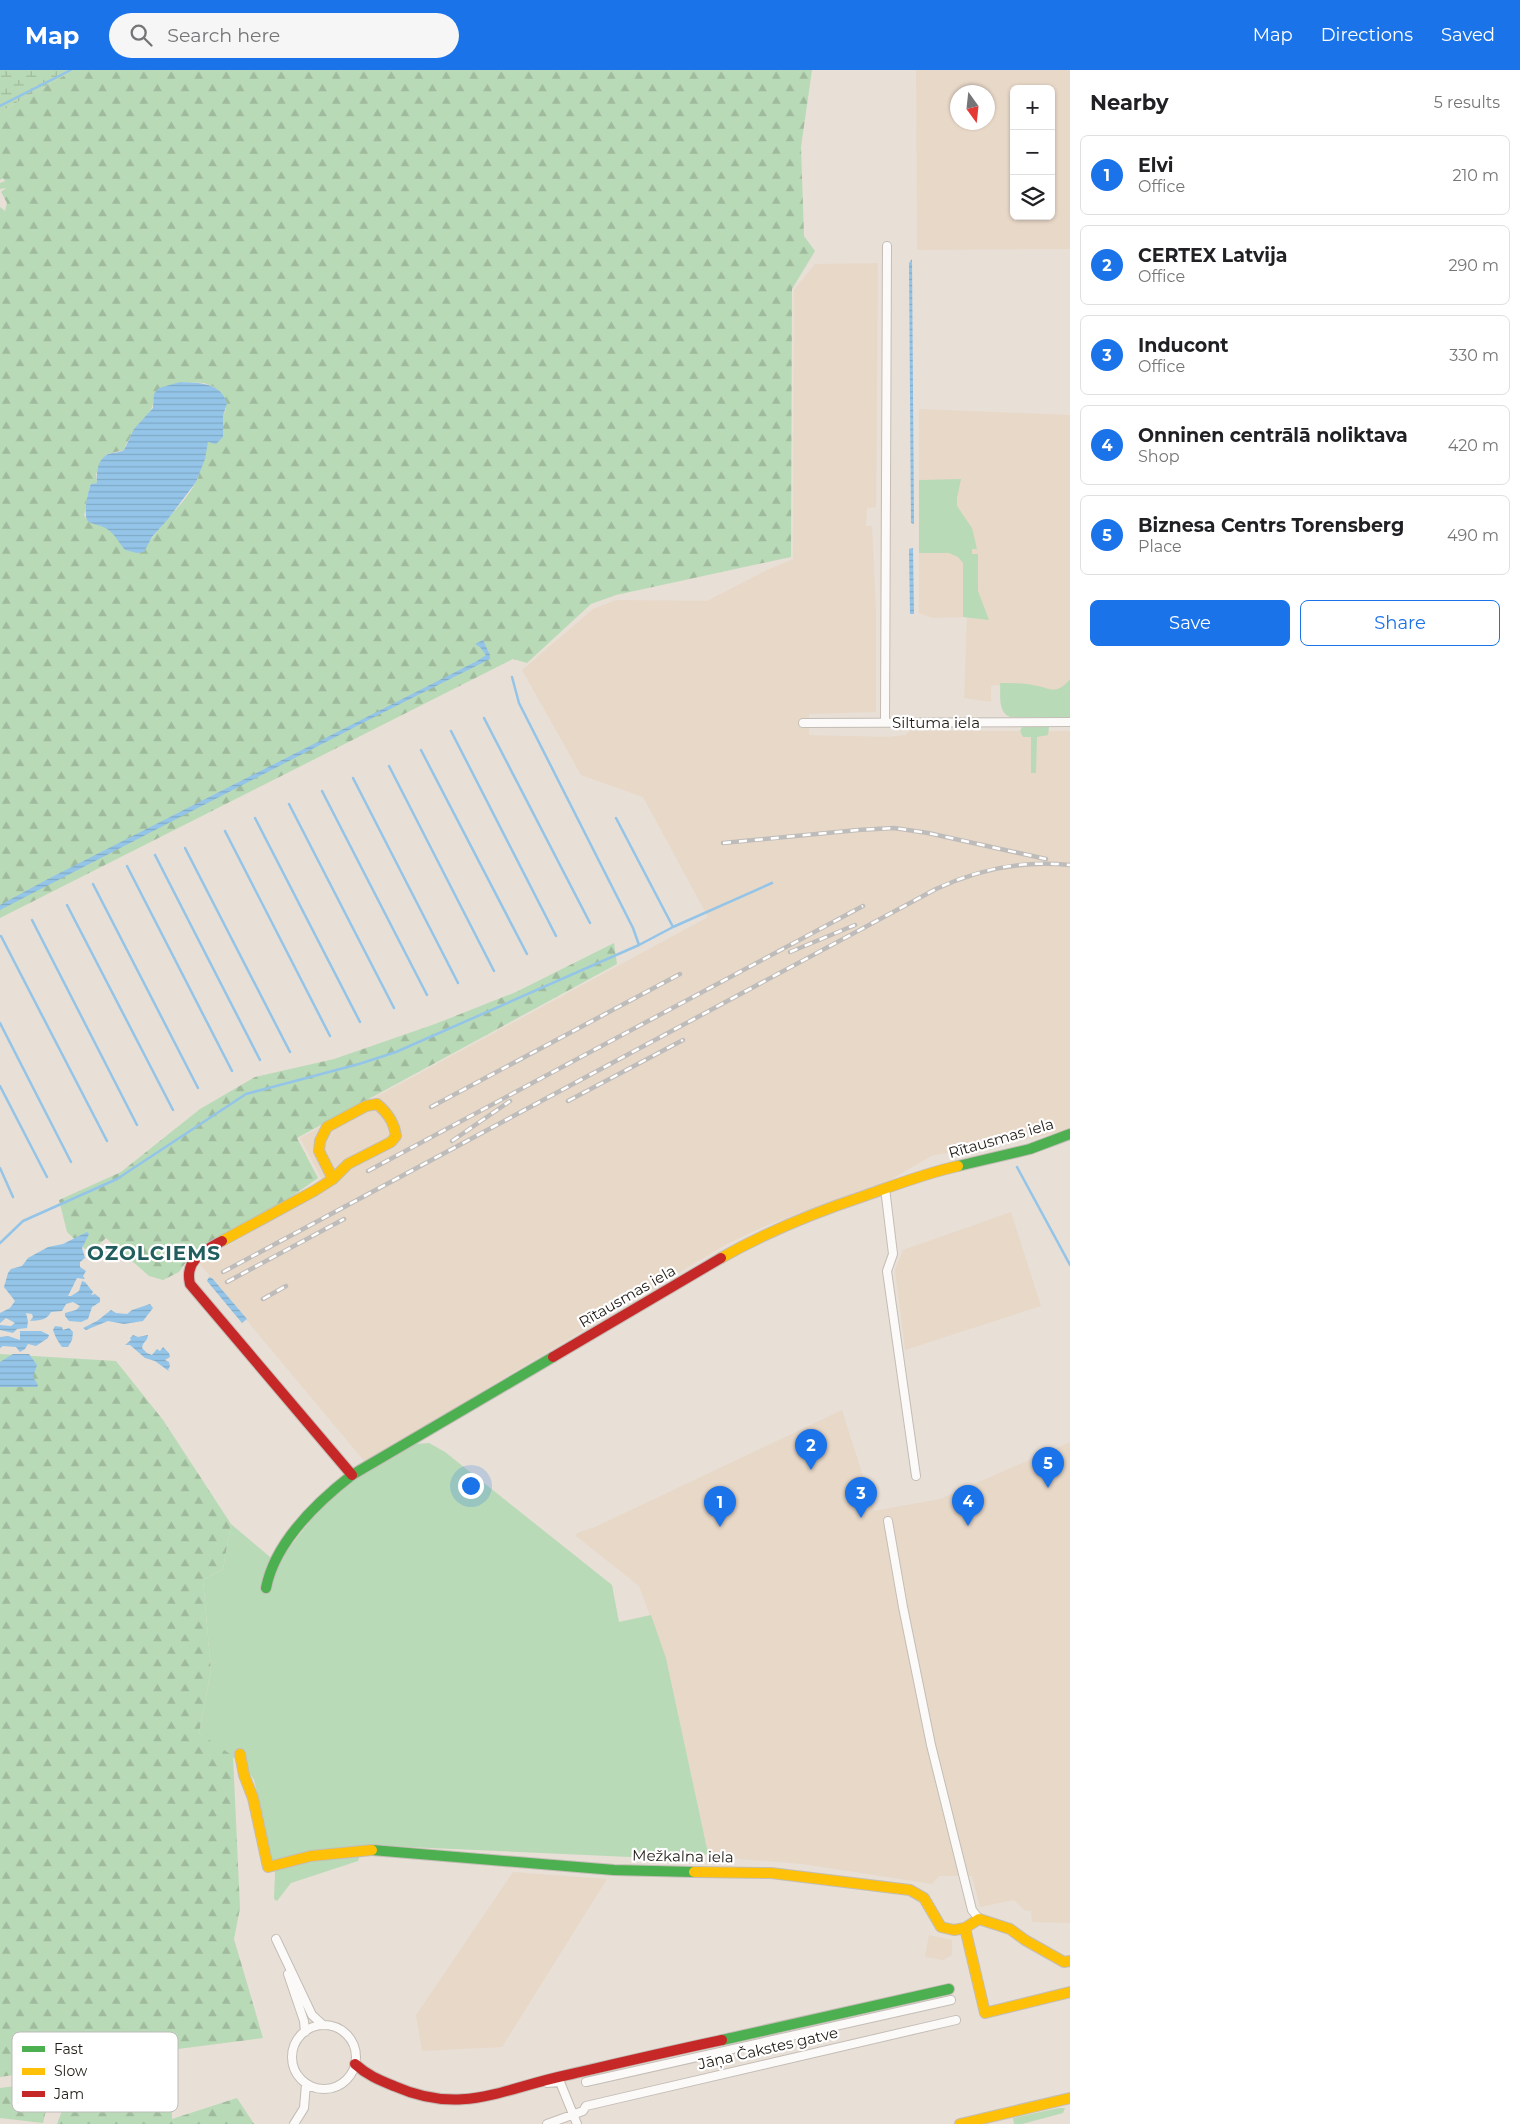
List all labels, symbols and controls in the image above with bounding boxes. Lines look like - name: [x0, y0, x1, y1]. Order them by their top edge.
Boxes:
- search box: [109, 13, 459, 58]
- text: Map: [25, 21, 79, 50]
- icon: search: [127, 21, 155, 49]
- text: Search here: [167, 24, 280, 47]
- text: Map: [1253, 24, 1293, 46]
- text: Directions: [1321, 24, 1413, 46]
- text: Saved: [1441, 24, 1495, 46]
- north arrow: [950, 85, 995, 130]
- map controls: [1010, 85, 1055, 220]
- button: +: [1010, 85, 1055, 130]
- text: Nearby: [1090, 90, 1169, 115]
- text: 5 results: [1434, 93, 1500, 112]
- button: −: [1010, 130, 1055, 175]
- text: Elvi: [1138, 154, 1174, 177]
- text: 1: [1104, 166, 1110, 185]
- text: 210 m: [1452, 166, 1499, 185]
- button: layers: [1010, 175, 1055, 220]
- text: Office: [1138, 177, 1185, 196]
- text: CERTEX Latvija: [1138, 244, 1288, 267]
- text: 2: [1102, 256, 1112, 275]
- text: 290 m: [1448, 256, 1499, 275]
- text: Office: [1138, 267, 1185, 286]
- text: Inducont: [1138, 334, 1229, 357]
- text: 3: [1102, 346, 1112, 365]
- text: 330 m: [1449, 346, 1499, 365]
- text: Office: [1138, 357, 1185, 376]
- text: Onninen centrālā noliktava: [1138, 424, 1408, 447]
- text: 4: [1101, 436, 1113, 455]
- text: 420 m: [1448, 436, 1499, 455]
- text: Shop: [1138, 447, 1180, 466]
- text: Biznesa Centrs Torensberg: [1138, 514, 1404, 537]
- text: 5: [1102, 526, 1112, 545]
- text: 490 m: [1447, 526, 1499, 545]
- text: Place: [1138, 537, 1182, 556]
- button: Save: [1090, 600, 1290, 646]
- button: Share: [1300, 600, 1500, 646]
- street label: Siltuma iela: [892, 713, 980, 732]
- street label: Rītausmas iela: [946, 1114, 1056, 1162]
- district label: OZOLCIEMS: [87, 1241, 221, 1265]
- street label: Rītausmas iela: [575, 1261, 679, 1331]
- pin: 2: [795, 1429, 827, 1470]
- pin: 5: [1032, 1447, 1064, 1488]
- your location: [458, 1473, 484, 1499]
- pin: 3: [845, 1477, 877, 1518]
- pin: 4: [952, 1485, 984, 1526]
- pin: 1: [704, 1486, 736, 1527]
- street label: Mežkalna iela: [632, 1846, 734, 1866]
- street label: Jāņa Čakstes gatve: [695, 2023, 840, 2075]
- legend: [12, 2032, 178, 2112]
- text: Fast: [54, 2040, 84, 2058]
- text: Slow: [54, 2062, 88, 2080]
- text: Jam: [53, 2085, 84, 2103]

